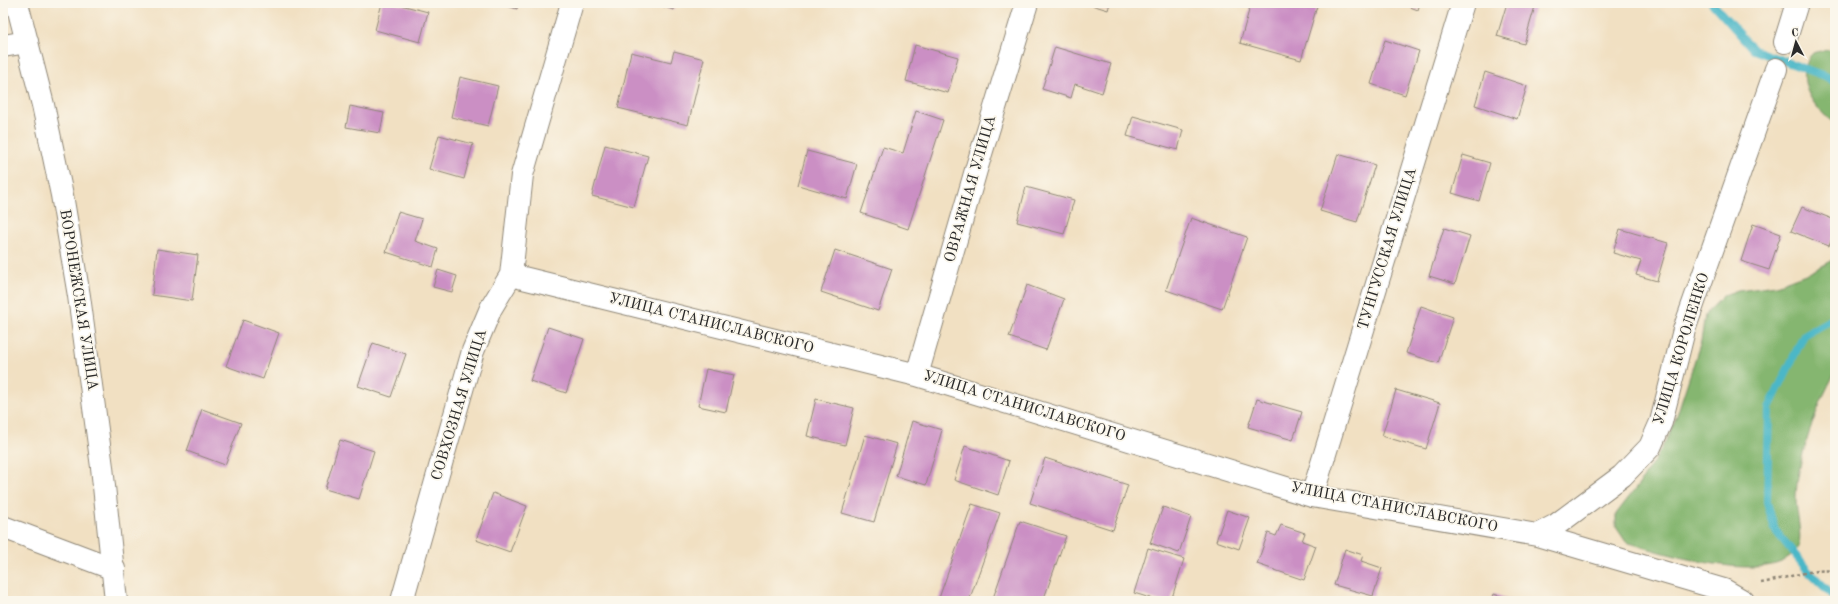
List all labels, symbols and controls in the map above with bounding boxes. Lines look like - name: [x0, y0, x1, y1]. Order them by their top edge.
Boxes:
- north arrow: [1776, 22, 1816, 62]
- text: С: [1791, 28, 1799, 39]
- street label: ОВРАЖНАЯ УЛИЦА: [943, 113, 999, 264]
- street label: ТУНГУССКАЯ УЛИЦА: [1356, 166, 1420, 332]
- street label: ВОРОНЕЖСКАЯ УЛИЦА: [56, 208, 100, 392]
- street label: УЛИЦА КОРОЛЕНКО: [1652, 271, 1712, 427]
- street label: УЛИЦА СТАНИСЛАВСКОГО: [607, 291, 815, 357]
- street label: СОВХОЗНАЯ УЛИЦА: [430, 327, 490, 482]
- street label: УЛИЦА СТАНИСЛАВСКОГО: [921, 369, 1127, 445]
- street label: УЛИЦА СТАНИСЛАВСКОГО: [1289, 481, 1499, 535]

